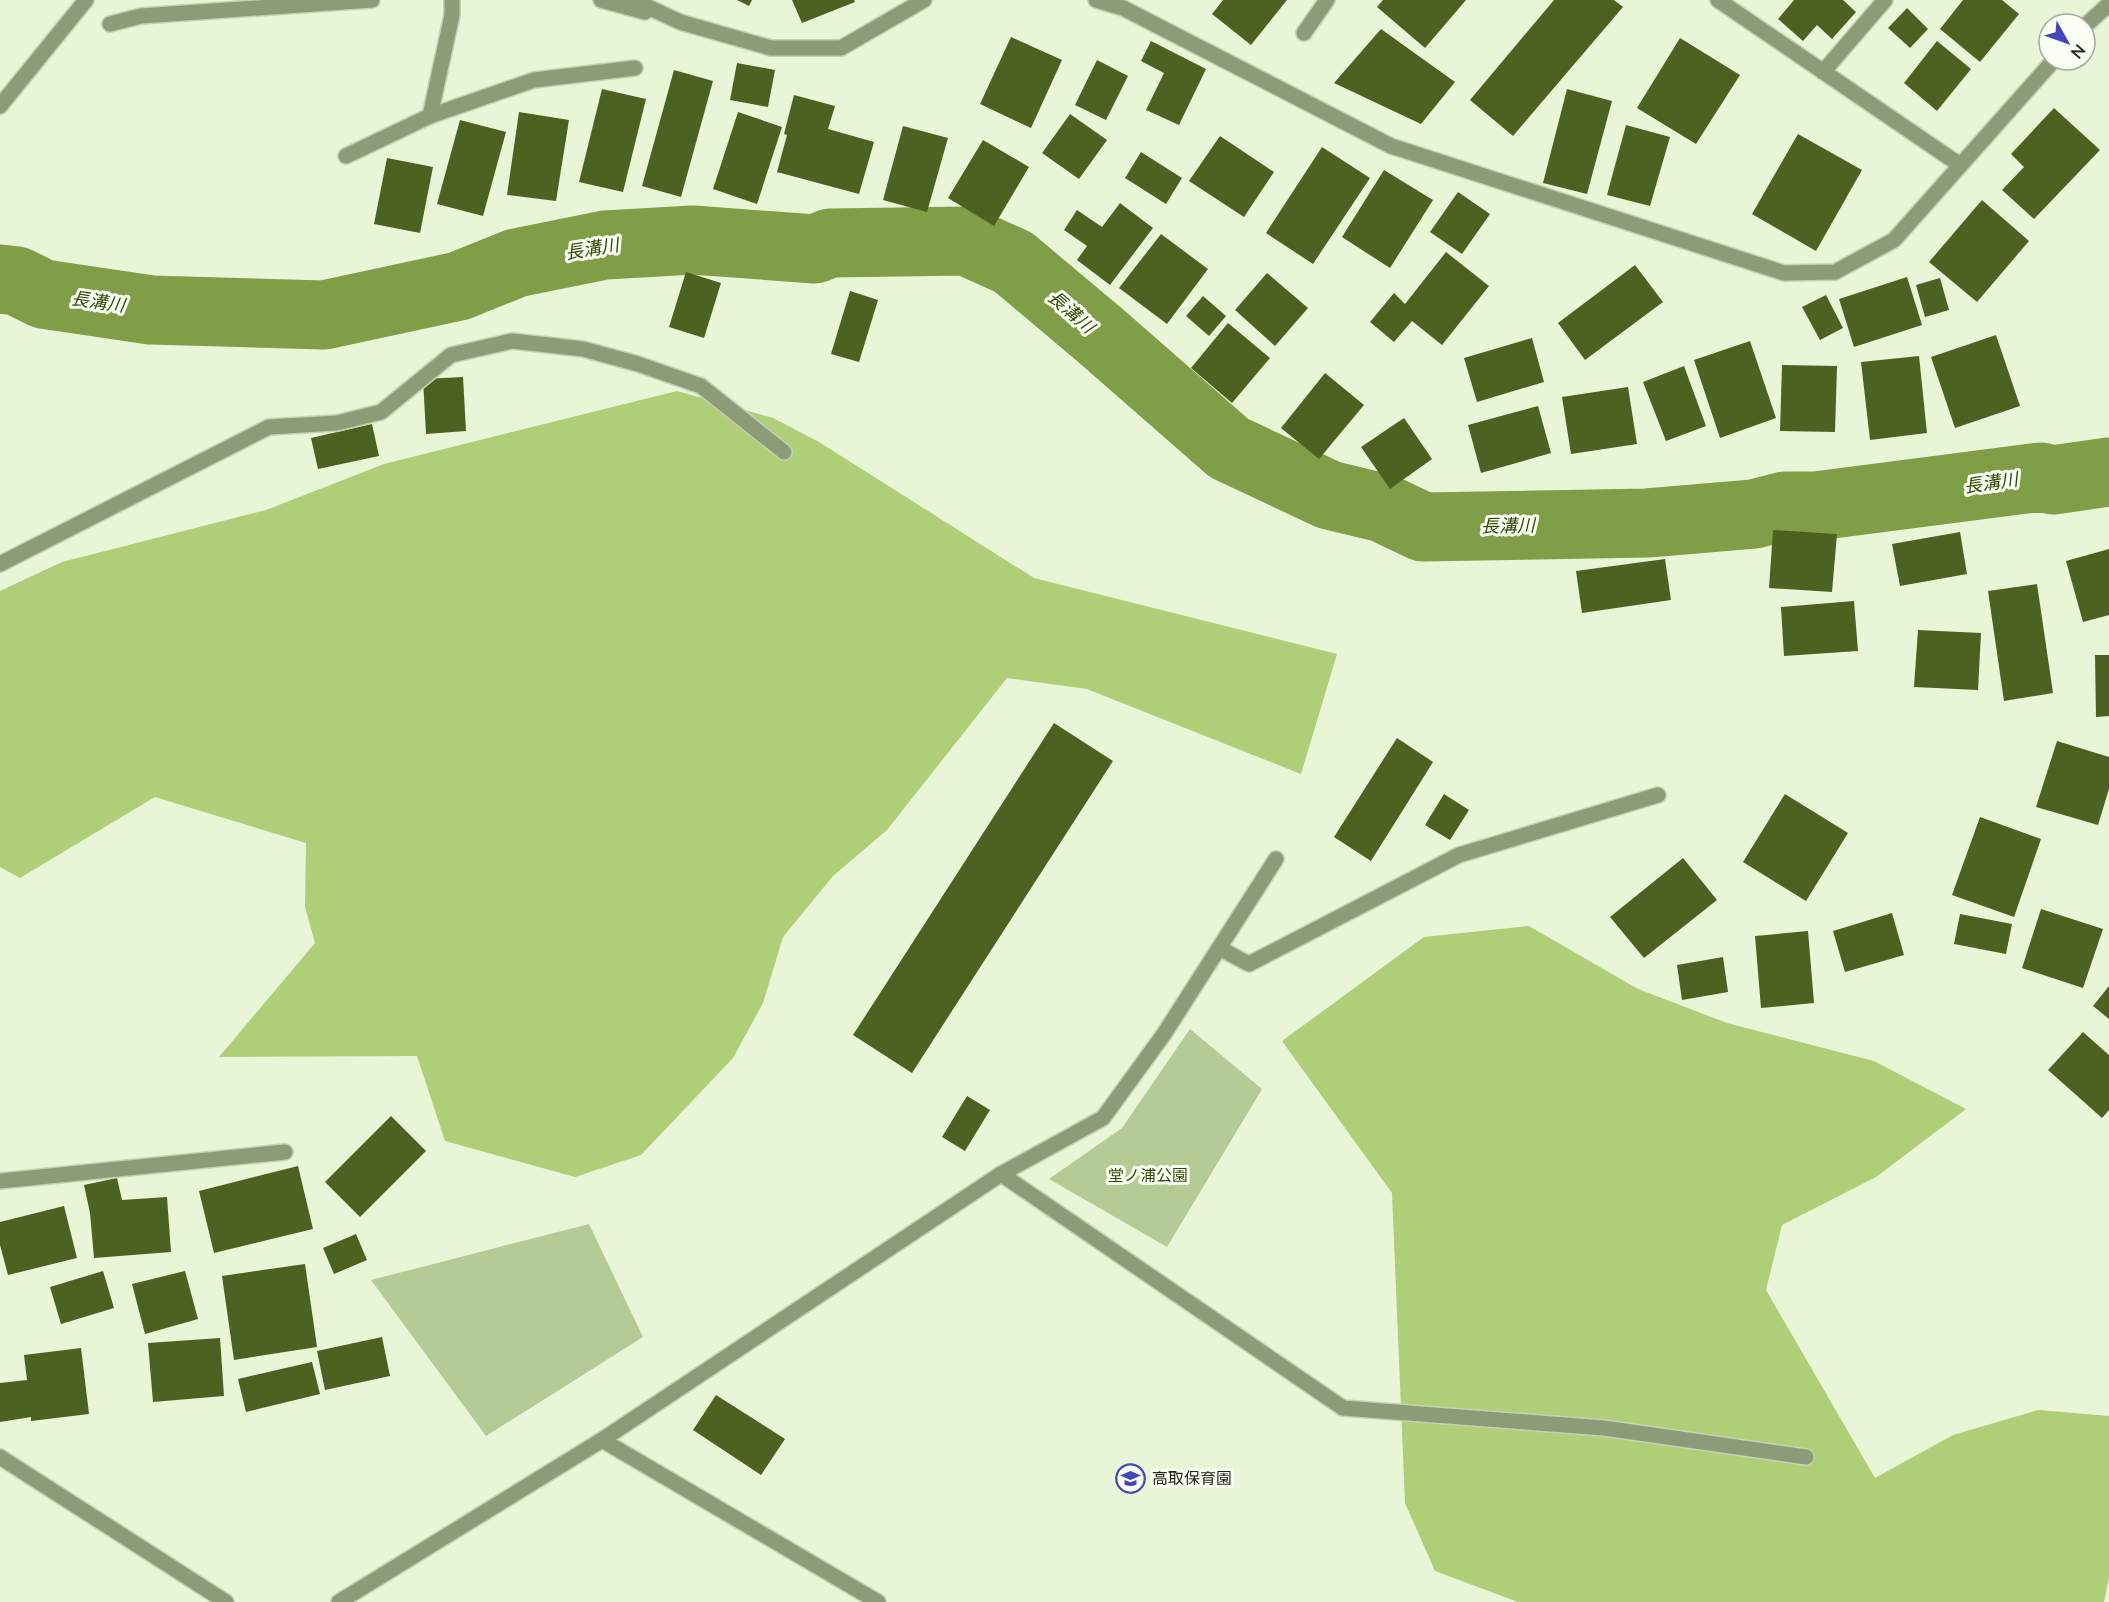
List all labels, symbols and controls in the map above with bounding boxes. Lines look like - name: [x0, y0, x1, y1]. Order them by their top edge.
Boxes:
- north arrow: [2037, 12, 2097, 72]
- text: N: [2068, 41, 2090, 63]
- water label: 長溝川: [563, 233, 622, 263]
- water label: 長溝川: [1044, 285, 1101, 339]
- water label: 長溝川: [70, 286, 128, 316]
- water label: 長溝川: [1963, 467, 2021, 497]
- water label: 長溝川: [1481, 513, 1537, 536]
- park label: 堂ノ浦公園: [1108, 1165, 1188, 1184]
- school or university icon: 高取保育園: [1115, 1462, 1147, 1494]
- place label: 高取保育園: [1152, 1468, 1232, 1487]

